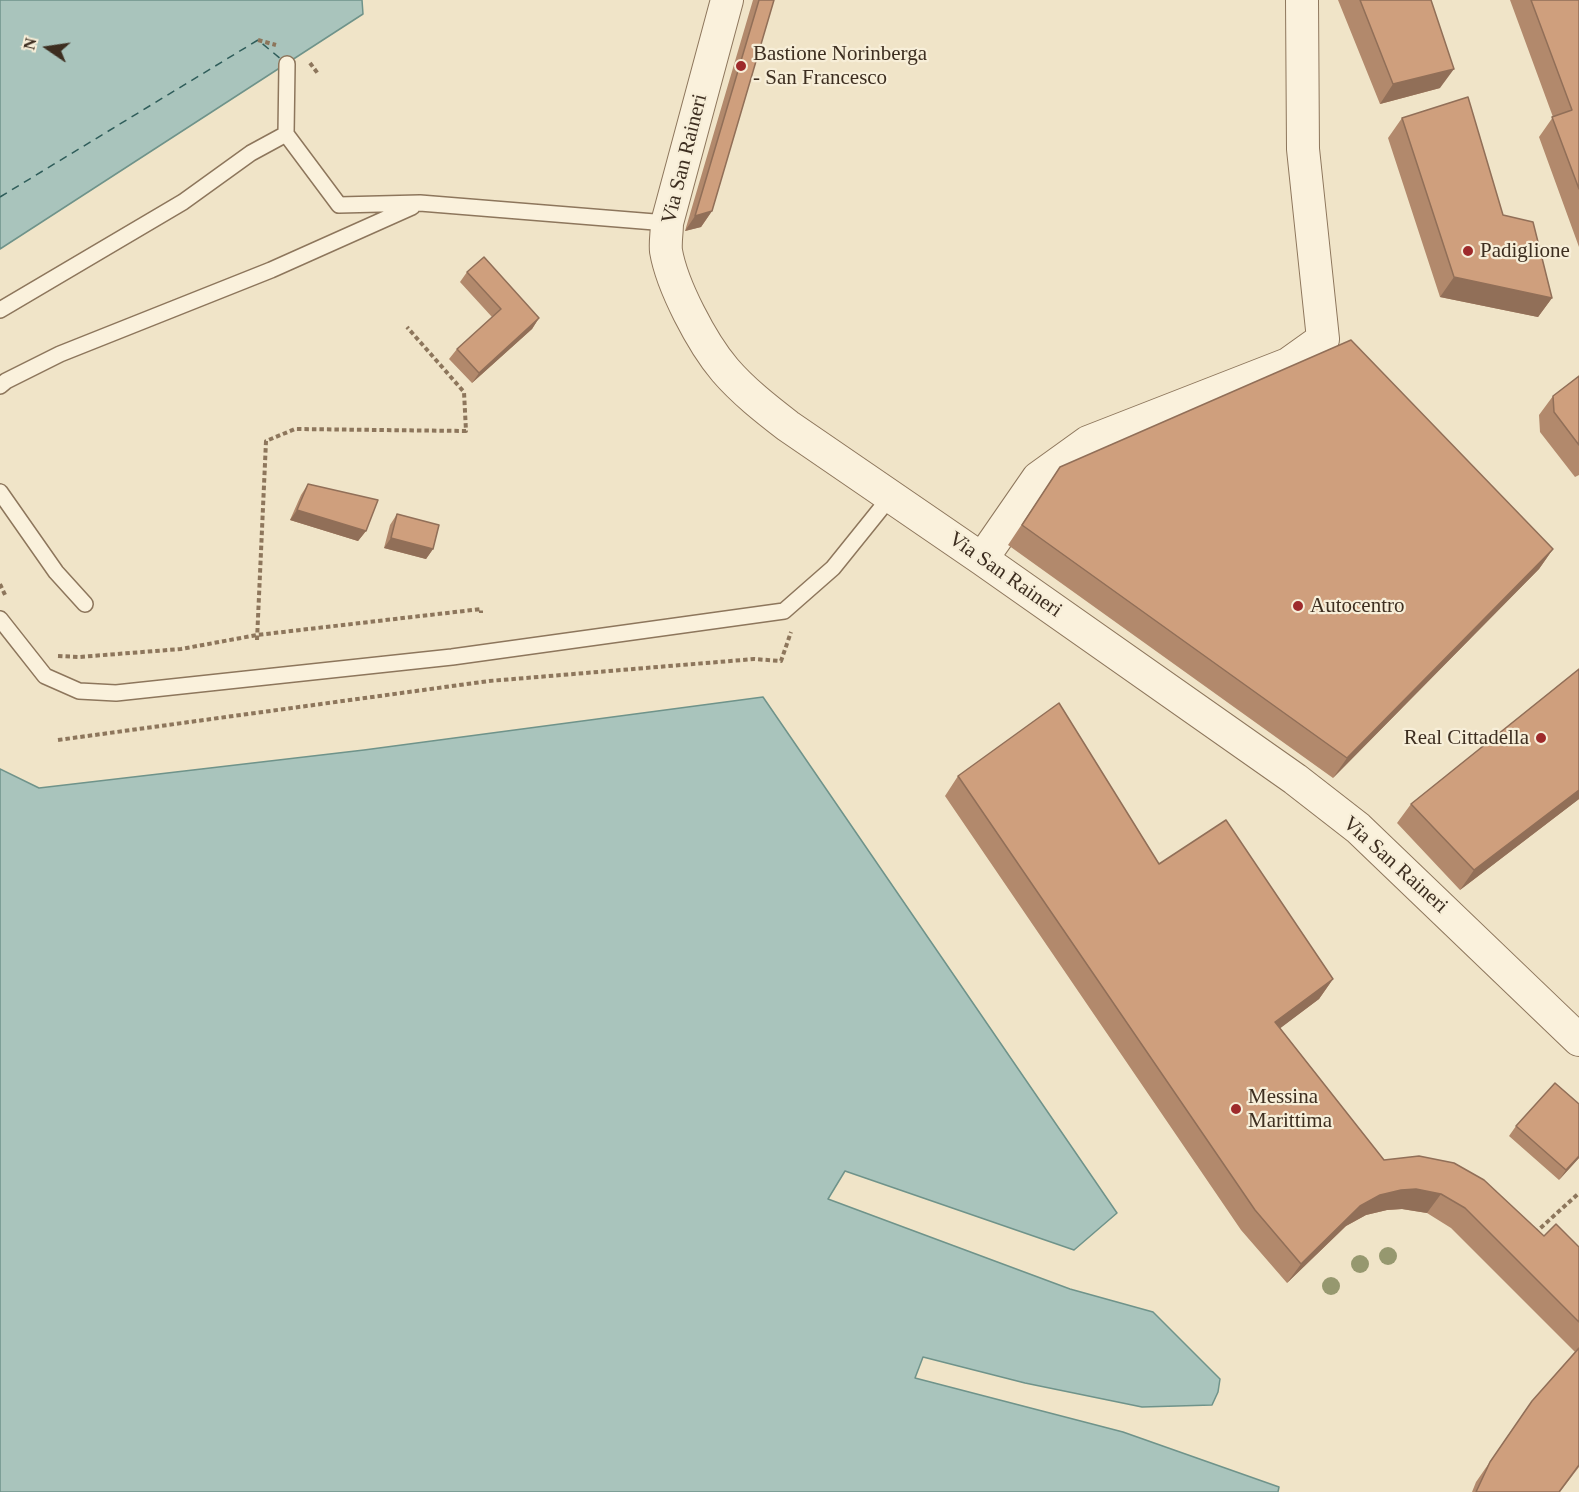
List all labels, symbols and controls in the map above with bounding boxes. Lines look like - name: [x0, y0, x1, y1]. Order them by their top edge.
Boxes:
- north arrow: [18, 18, 78, 78]
- text: N: [20, 36, 40, 51]
- place label: Bastione Norinberga - San Francesco: [753, 41, 927, 91]
- marker: Bastione Norinberga - San Francesco: [734, 59, 748, 73]
- street label: Via San Raineri: [657, 91, 713, 227]
- place label: Padiglione: [1480, 238, 1570, 264]
- marker: Padiglione: [1461, 244, 1475, 258]
- street label: Via San Raineri: [943, 527, 1067, 623]
- place label: Autocentro: [1310, 593, 1404, 619]
- marker: Autocentro: [1291, 599, 1305, 613]
- place label: Real Cittadella: [1404, 725, 1529, 751]
- marker: Real Cittadella: [1534, 731, 1548, 745]
- street label: Via San Raineri: [1337, 811, 1453, 919]
- place label: Messina Marittima: [1248, 1084, 1332, 1134]
- marker: Messina Marittima: [1229, 1102, 1243, 1116]

